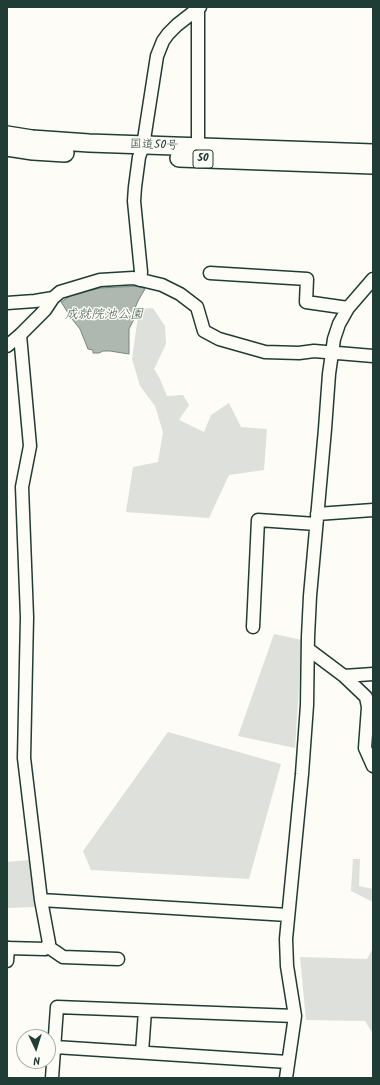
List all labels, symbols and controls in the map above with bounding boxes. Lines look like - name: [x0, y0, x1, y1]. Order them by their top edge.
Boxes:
- street label: 国道50号: [130, 138, 178, 154]
- road number: 50: [193, 150, 213, 168]
- water label: 成就院池公園: [65, 308, 143, 324]
- north arrow: [16, 1029, 56, 1069]
- text: N: [33, 1051, 41, 1069]

